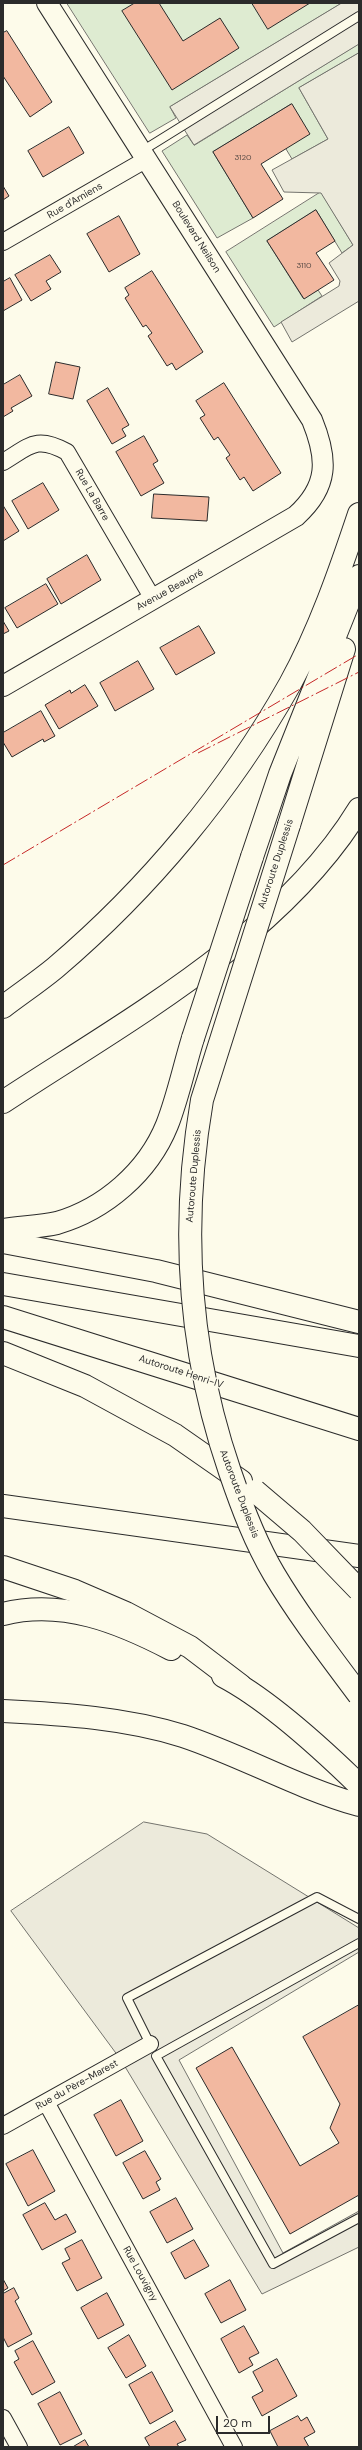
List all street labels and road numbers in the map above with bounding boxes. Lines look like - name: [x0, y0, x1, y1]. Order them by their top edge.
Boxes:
- street label: Rue d'Amiens: [45, 180, 105, 222]
- street label: Boulevard Neilson: [169, 199, 223, 275]
- street label: Rue La Barre: [72, 467, 112, 523]
- street label: Avenue Beaupré: [134, 567, 206, 613]
- street label: Autoroute Duplessis: [256, 818, 296, 910]
- street label: Autoroute Duplessis: [184, 1129, 204, 1223]
- street label: Autoroute Henri-IV: [137, 1353, 225, 1391]
- street label: Autoroute Duplessis: [217, 1448, 261, 1540]
- street label: Rue du Père-Marest: [34, 2057, 120, 2113]
- street label: Rue Louvigny: [120, 2244, 160, 2304]

